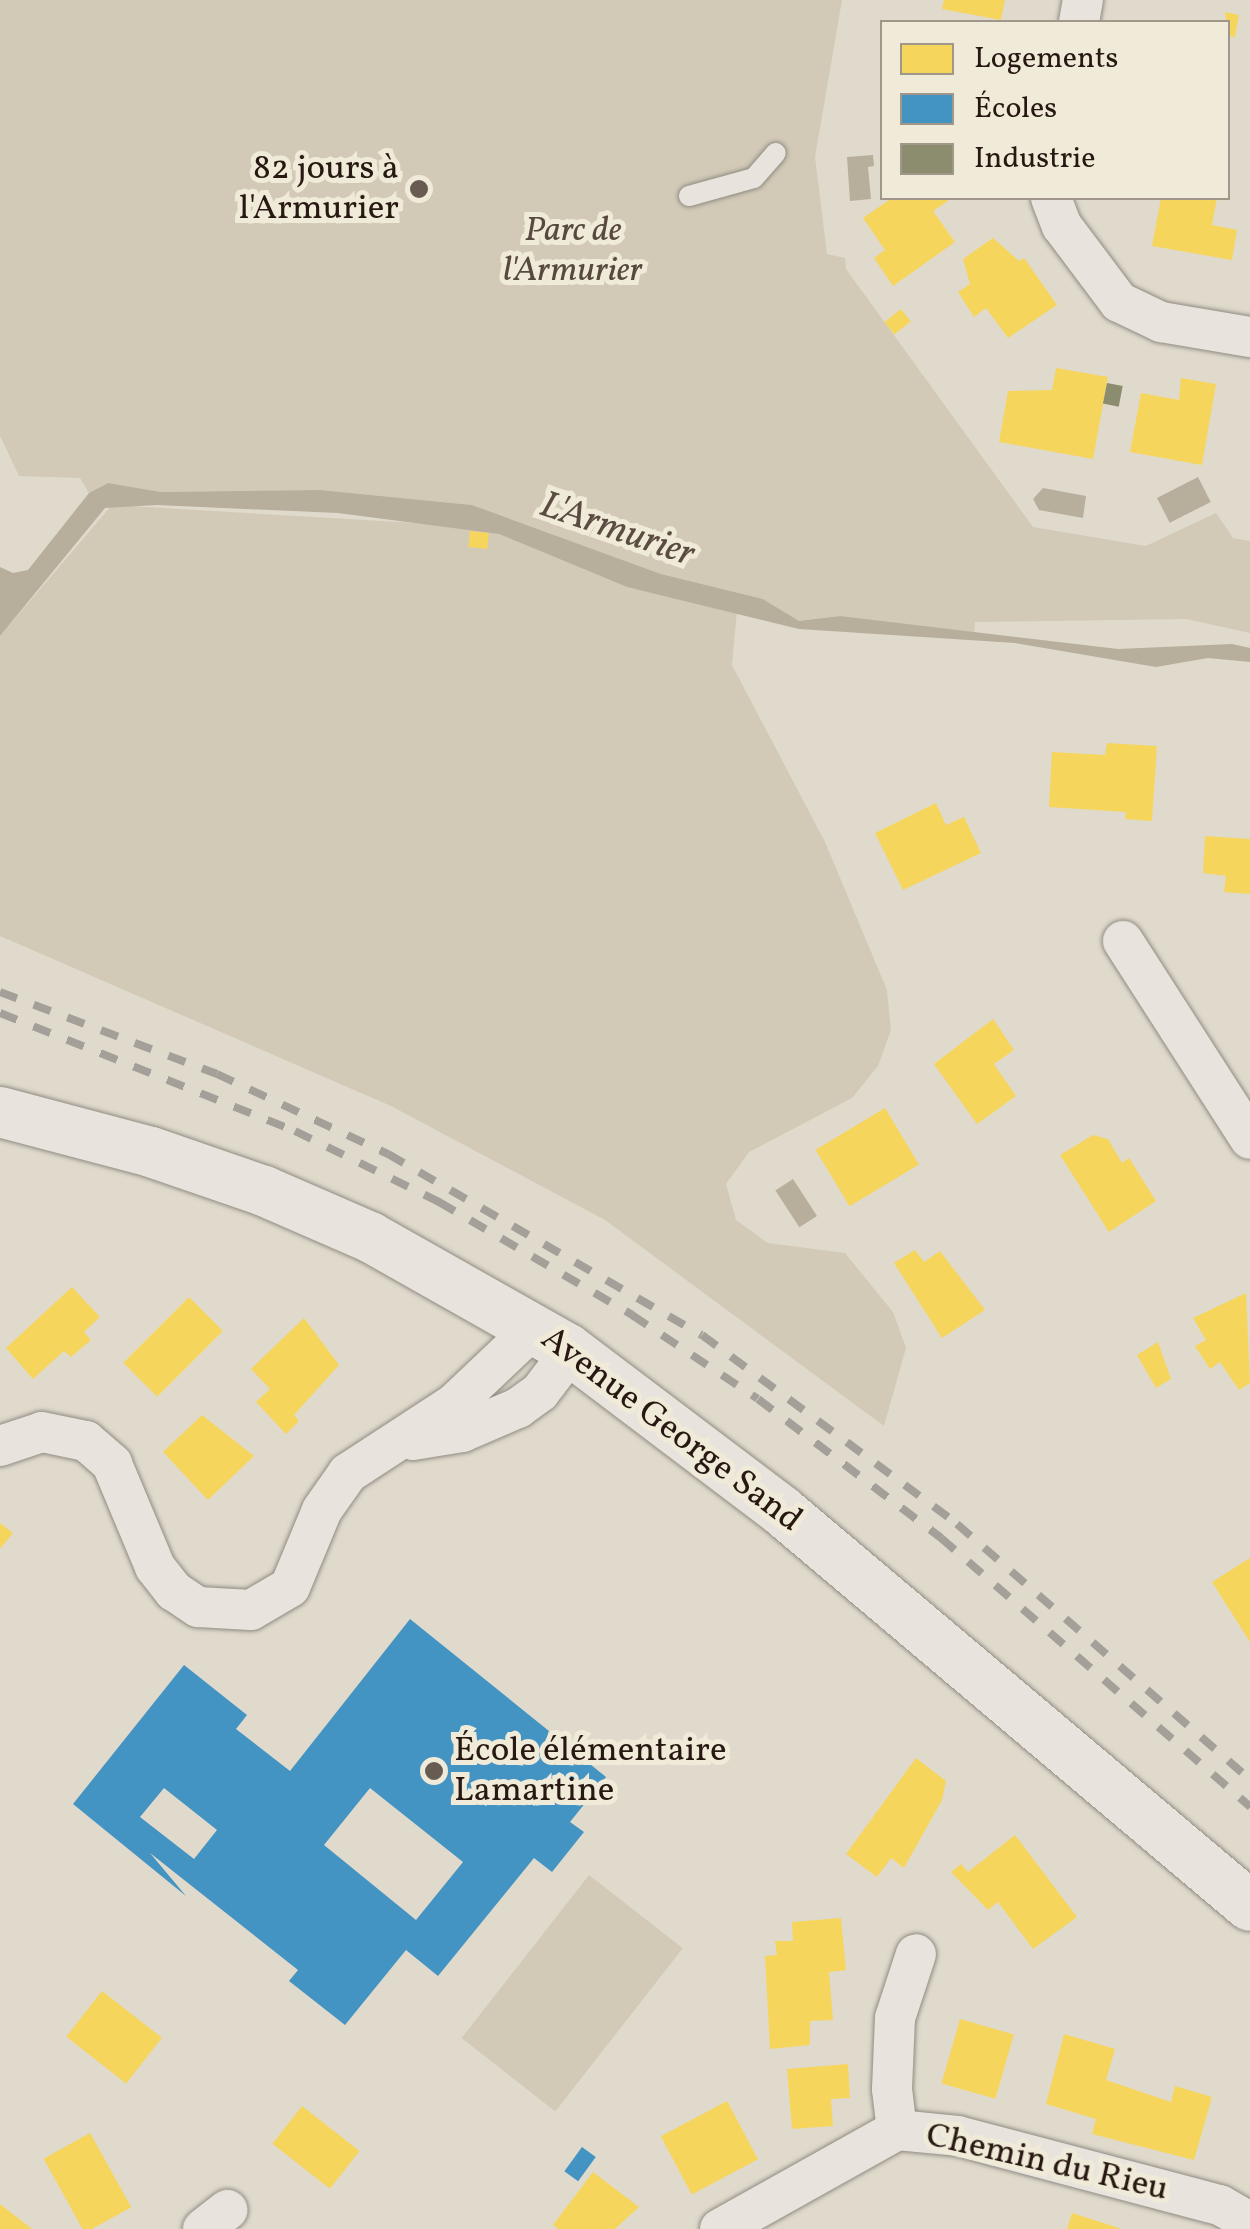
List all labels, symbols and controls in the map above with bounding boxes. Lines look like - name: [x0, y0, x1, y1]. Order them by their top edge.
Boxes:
- legend: [880, 20, 1230, 200]
- text: Logements: [974, 38, 1118, 80]
- text: Écoles: [974, 88, 1057, 130]
- text: Industrie: [974, 138, 1096, 180]
- place label: 82 jours à l'Armurier: [239, 148, 399, 230]
- marker: 82 jours à l'Armurier: [408, 178, 430, 200]
- park label: Parc de l'Armurier: [503, 210, 643, 292]
- water label: L'Armurier: [534, 483, 700, 579]
- street label: Avenue George Sand: [532, 1318, 810, 1542]
- place label: École élémentaire Lamartine: [454, 1730, 727, 1812]
- marker: École élémentaire Lamartine: [423, 1760, 445, 1782]
- street label: Chemin du Rieu: [922, 2115, 1172, 2211]

